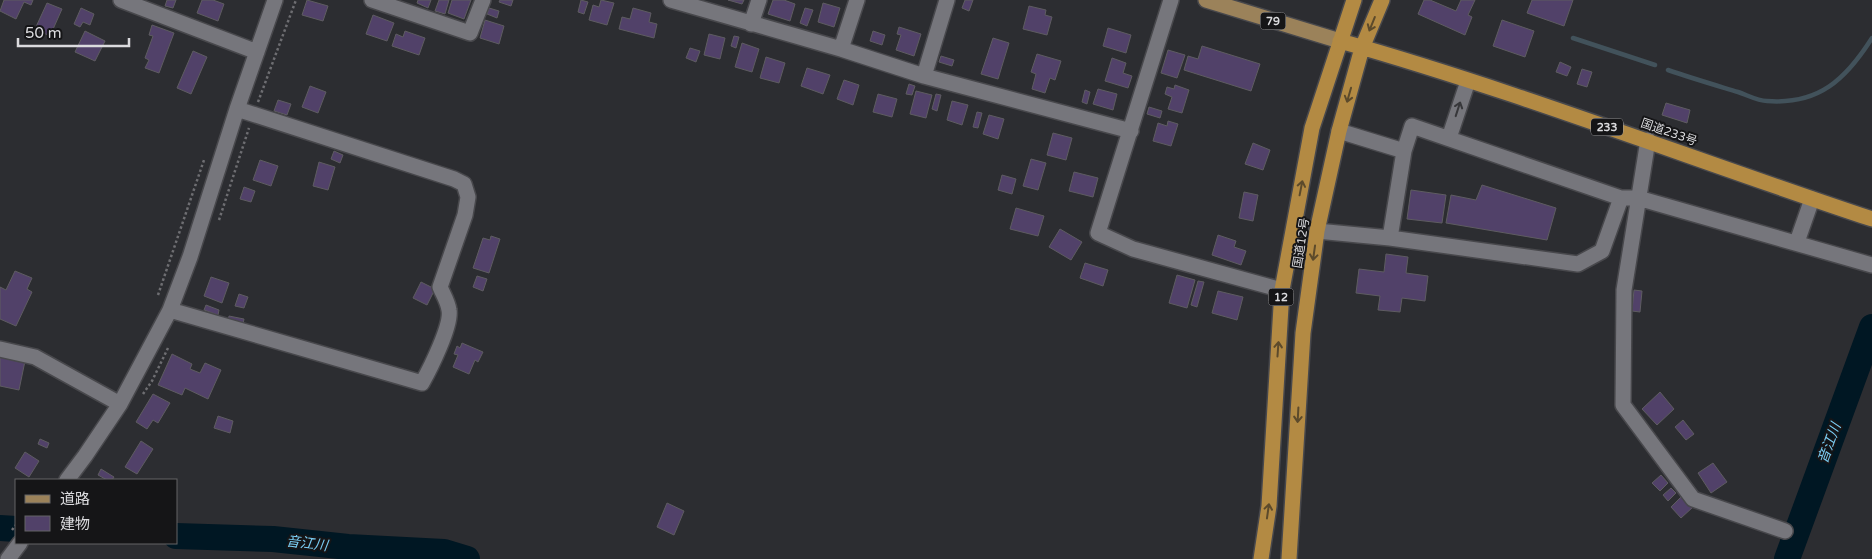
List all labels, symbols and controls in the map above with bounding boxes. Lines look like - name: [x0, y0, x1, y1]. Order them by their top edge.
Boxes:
- road number: 79: [1260, 12, 1286, 30]
- scale bar: [18, 15, 129, 47]
- one-way arrow: [1367, 16, 1376, 31]
- text: 50 m: [25, 24, 62, 42]
- one-way arrow: [1344, 86, 1353, 102]
- one-way arrow: [1454, 102, 1464, 118]
- street label: 国道233号: [1639, 116, 1699, 148]
- road number: 233: [1591, 118, 1623, 136]
- one-way arrow: [1296, 181, 1306, 197]
- street label: 国道12号: [1290, 217, 1312, 269]
- one-way arrow: [1308, 245, 1318, 261]
- road number: 12: [1268, 288, 1294, 306]
- one-way arrow: [1273, 341, 1282, 357]
- one-way arrow: [1294, 406, 1303, 422]
- water label: 音江川: [1814, 419, 1845, 466]
- legend: [15, 479, 178, 544]
- text: 道路: [60, 490, 90, 508]
- one-way arrow: [1264, 503, 1274, 519]
- text: 建物: [60, 515, 90, 533]
- water label: 音江川: [285, 533, 331, 555]

